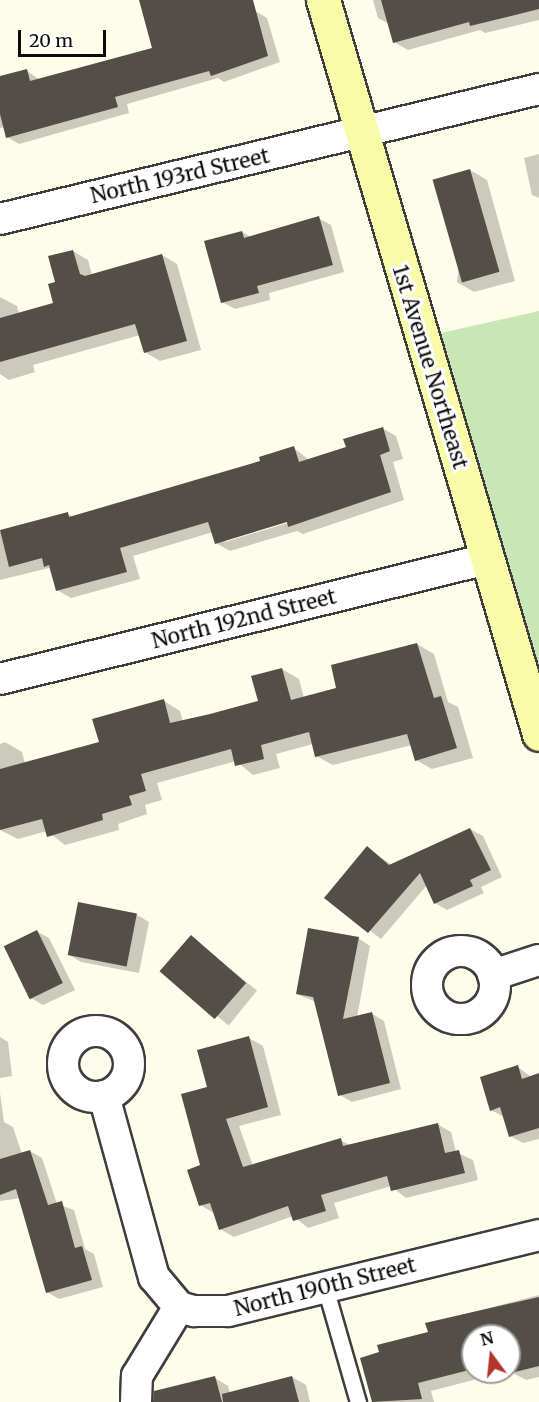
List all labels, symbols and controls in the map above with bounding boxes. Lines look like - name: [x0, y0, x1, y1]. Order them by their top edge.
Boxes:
- scale bar: [21, 18, 110, 56]
- text: 20 m: [29, 29, 73, 52]
- street label: North 193rd Street: [88, 143, 272, 209]
- street label: 1st Avenue Northeast: [387, 262, 473, 472]
- street label: North 192nd Street: [149, 584, 339, 654]
- street label: North 190th Street: [232, 1252, 418, 1322]
- north arrow: [461, 1324, 521, 1384]
- text: N: [478, 1327, 496, 1350]

